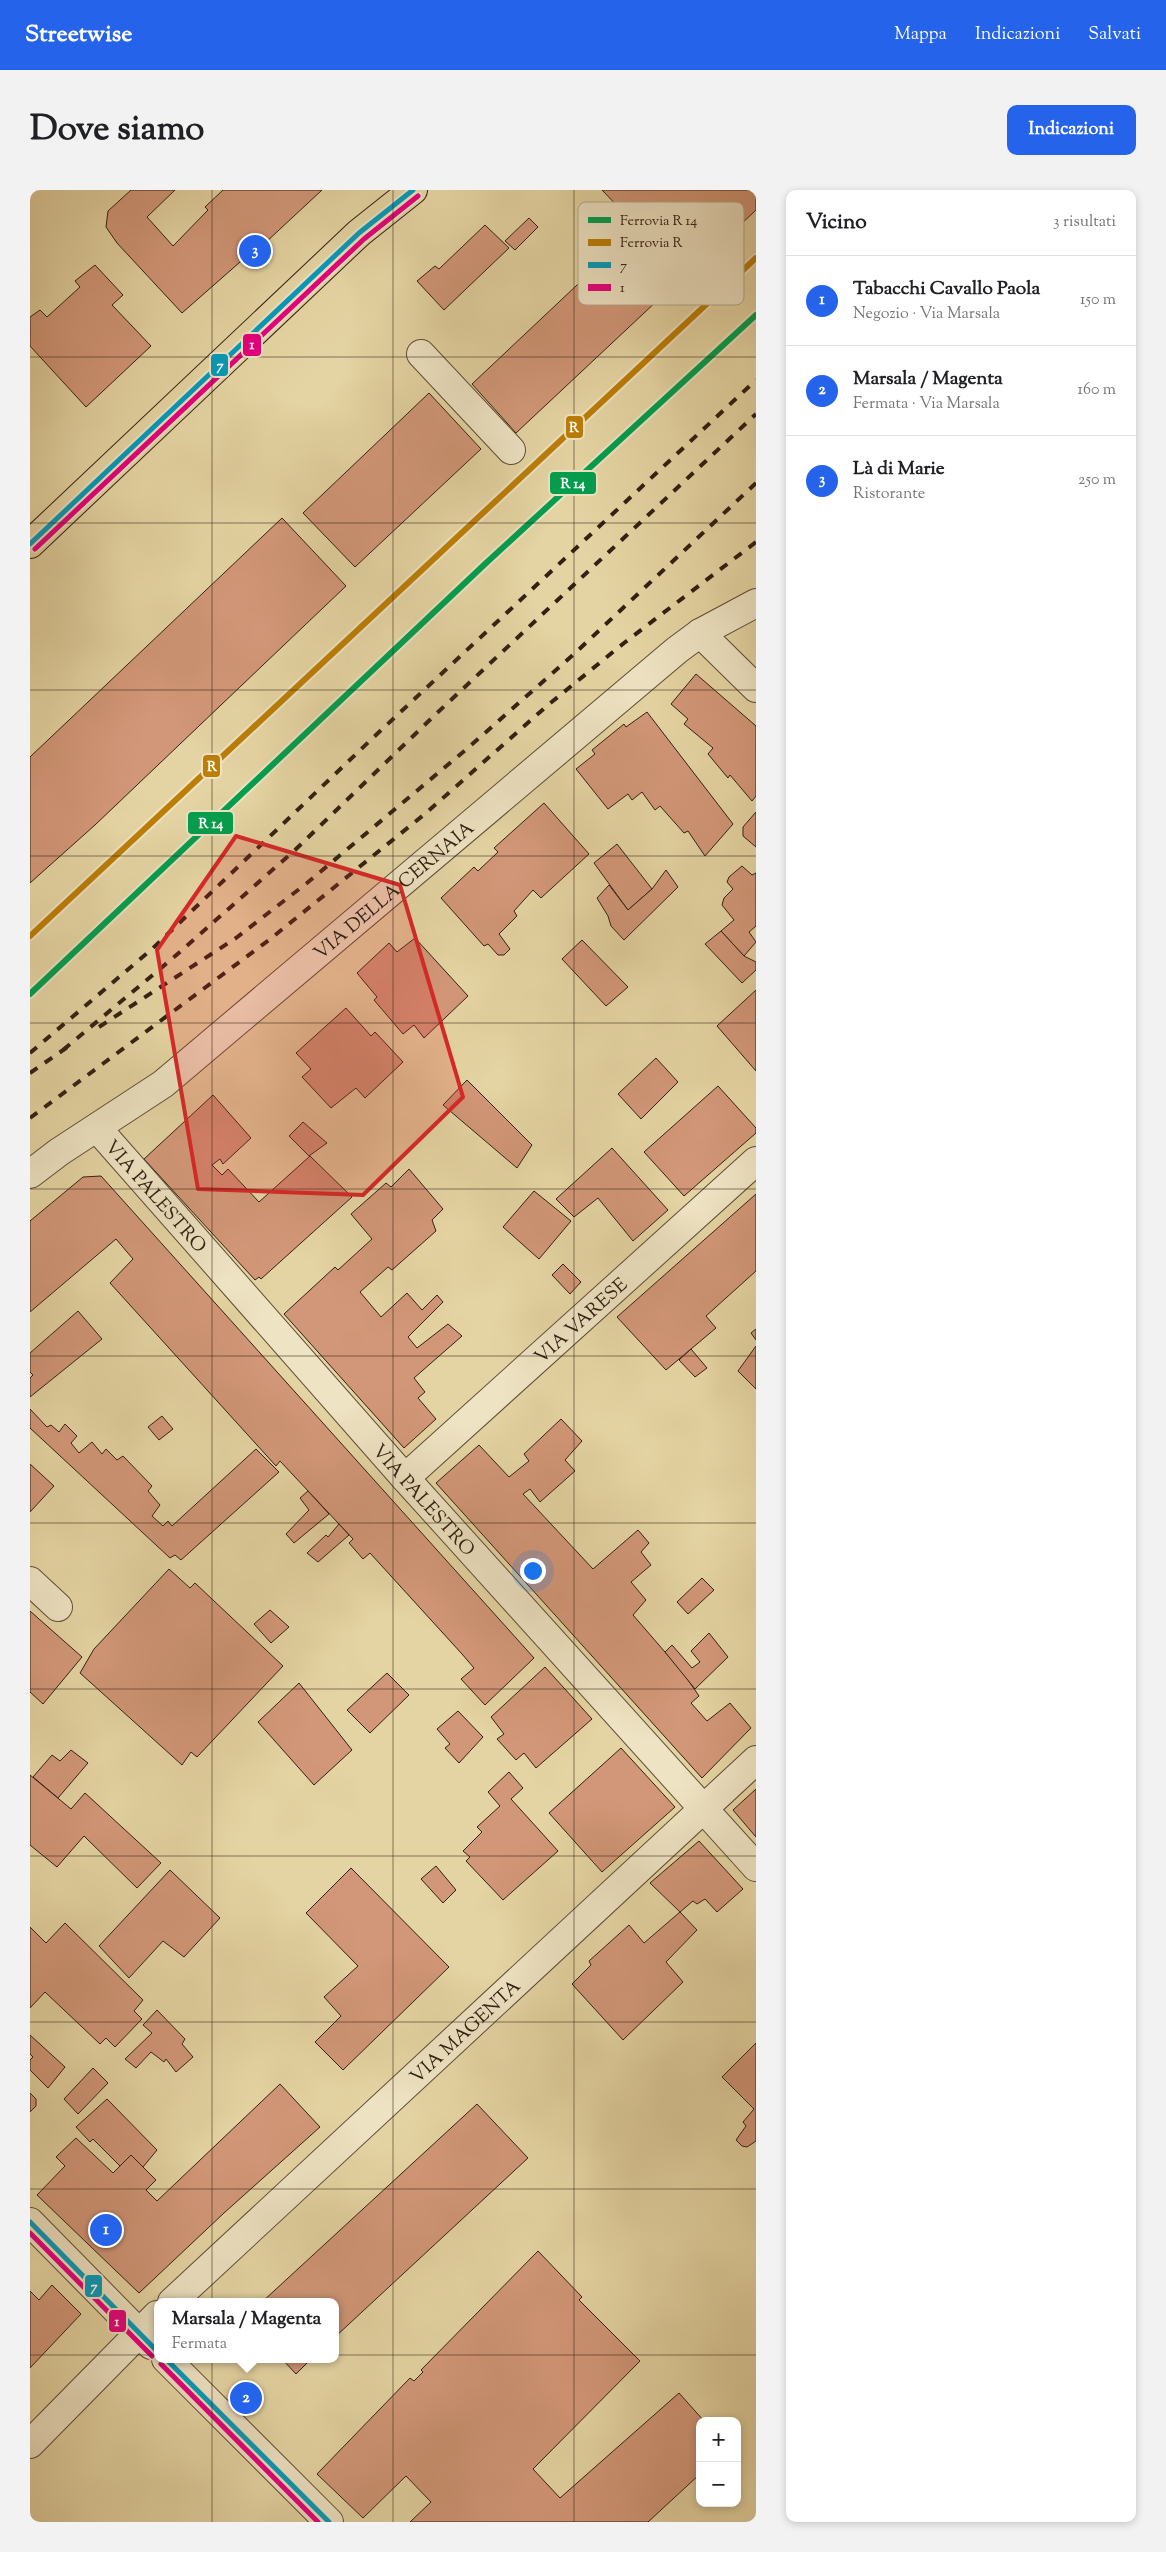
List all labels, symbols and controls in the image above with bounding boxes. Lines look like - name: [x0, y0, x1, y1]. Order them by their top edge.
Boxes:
- text: Streetwise: [25, 18, 132, 52]
- text: Mappa: [894, 22, 947, 48]
- text: Indicazioni: [975, 22, 1060, 48]
- text: Salvati: [1088, 22, 1141, 48]
- text: Dove siamo: [30, 105, 204, 156]
- button: Indicazioni: [1007, 105, 1136, 155]
- legend: [578, 202, 744, 305]
- text: Vicino: [806, 208, 867, 238]
- text: 3 risultati: [1053, 211, 1116, 234]
- text: Ferrovia R 14: [620, 212, 697, 232]
- pin: 3: [239, 232, 271, 270]
- text: Ferrovia R: [620, 234, 683, 254]
- text: 7: [620, 257, 627, 277]
- text: Tabacchi Cavallo Paola: [853, 276, 1040, 303]
- text: 1: [620, 279, 625, 299]
- text: 1: [819, 289, 825, 312]
- text: 150 m: [1080, 289, 1116, 312]
- text: Negozio · Via Marsala: [853, 303, 1000, 326]
- line badge: 1: [242, 333, 262, 357]
- text: 1: [250, 336, 255, 356]
- line badge: 7: [210, 353, 229, 377]
- text: 7: [216, 357, 224, 377]
- text: Marsala / Magenta: [853, 366, 1003, 393]
- text: 2: [818, 379, 826, 402]
- text: 160 m: [1078, 379, 1116, 402]
- text: Fermata · Via Marsala: [853, 393, 1000, 416]
- line badge: R: [565, 415, 584, 439]
- text: R: [569, 419, 580, 439]
- text: Là di Marie: [853, 456, 945, 483]
- text: 3: [819, 469, 825, 492]
- text: 250 m: [1078, 469, 1116, 492]
- line badge: R 14: [549, 471, 597, 495]
- text: R 14: [561, 475, 585, 495]
- text: Ristorante: [853, 483, 925, 506]
- line badge: R: [202, 754, 221, 778]
- text: R: [207, 758, 218, 778]
- line badge: R 14: [187, 811, 234, 835]
- text: R 14: [199, 815, 223, 835]
- street label: VIA DELLA CERNAIA: [309, 815, 481, 967]
- street label: VIA PALESTRO: [97, 1135, 212, 1260]
- street label: VIA VARESE: [529, 1272, 635, 1371]
- street label: VIA PALESTRO: [365, 1439, 480, 1563]
- your location: [520, 1558, 546, 1584]
- street label: VIA MAGENTA: [405, 1974, 528, 2091]
- pin: 1: [90, 2211, 122, 2249]
- line badge: 7: [84, 2274, 103, 2298]
- text: 7: [90, 2278, 98, 2298]
- popup: [154, 2298, 339, 2363]
- text: Marsala / Magenta: [172, 2306, 321, 2333]
- line badge: 1: [108, 2309, 127, 2333]
- text: 1: [115, 2313, 120, 2333]
- text: Fermata: [172, 2333, 227, 2356]
- pin: 2: [230, 2379, 262, 2417]
- map controls: [696, 2417, 741, 2507]
- button: +: [696, 2417, 741, 2462]
- button: −: [696, 2462, 741, 2507]

